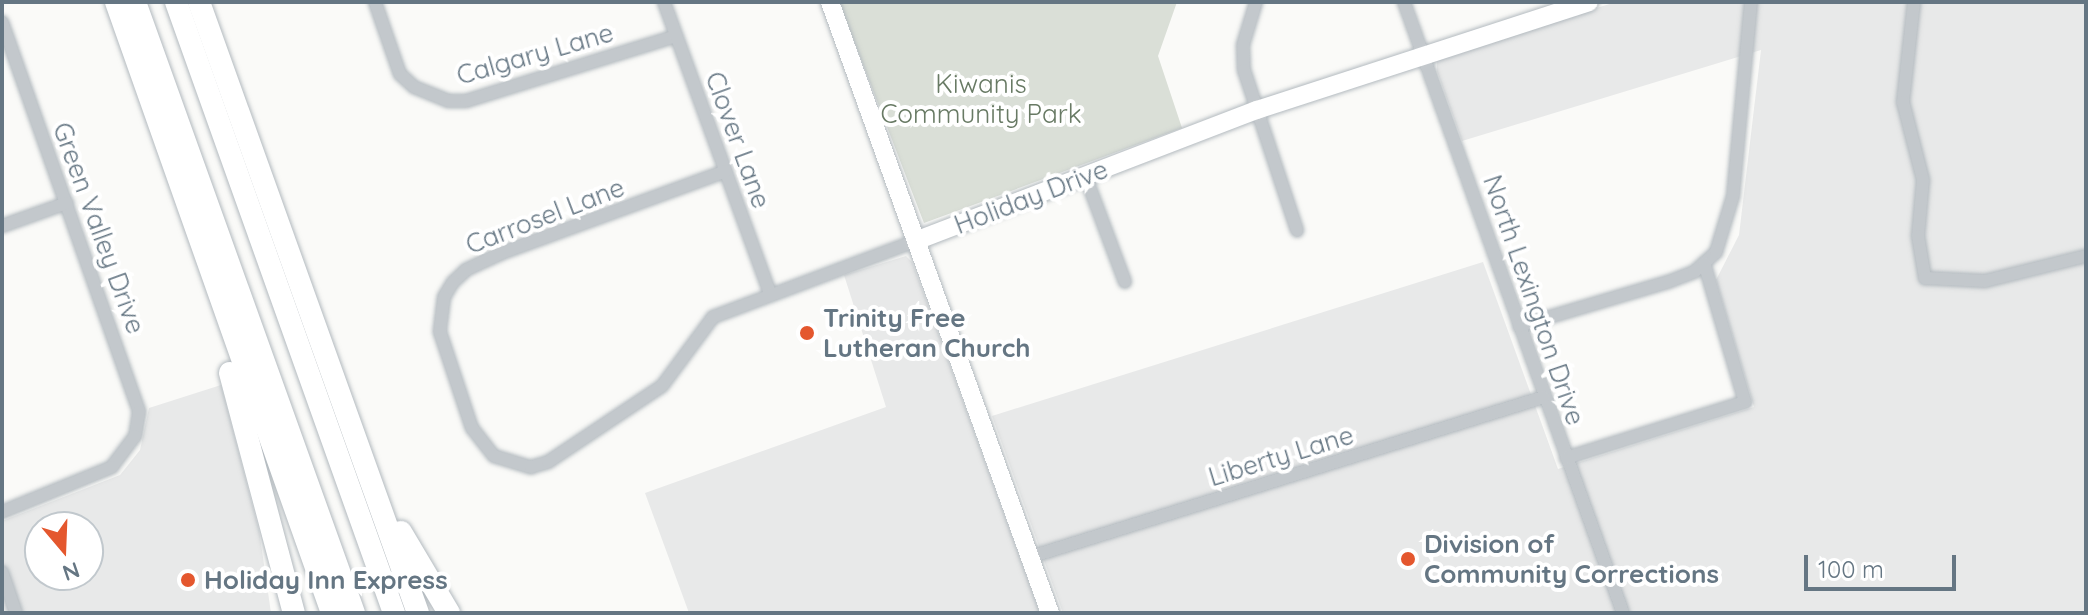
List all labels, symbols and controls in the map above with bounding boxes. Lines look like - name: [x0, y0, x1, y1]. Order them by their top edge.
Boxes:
- street label: Calgary Lane: [453, 17, 617, 91]
- street label: Clover Lane: [699, 67, 777, 213]
- park label: Kiwanis Community Park: [880, 68, 1082, 130]
- street label: Green Valley Drive: [46, 118, 152, 338]
- street label: Holiday Drive: [950, 153, 1112, 241]
- street label: Carrosel Lane: [461, 171, 629, 261]
- street label: North Lexington Drive: [1477, 171, 1591, 429]
- place label: Trinity Free Lutheran Church: [823, 302, 1030, 364]
- marker: Trinity Free Lutheran Church: [798, 324, 816, 342]
- street label: Liberty Lane: [1205, 419, 1357, 493]
- north arrow: [24, 511, 104, 591]
- place label: Division of Community Corrections: [1424, 528, 1719, 590]
- scale bar: [1808, 539, 1960, 589]
- marker: Division of Community Corrections: [1399, 550, 1417, 568]
- text: 100 m: [1818, 554, 1884, 584]
- text: N: [59, 556, 83, 588]
- place label: Holiday Inn Express: [204, 564, 448, 596]
- marker: Holiday Inn Express: [179, 571, 197, 589]

